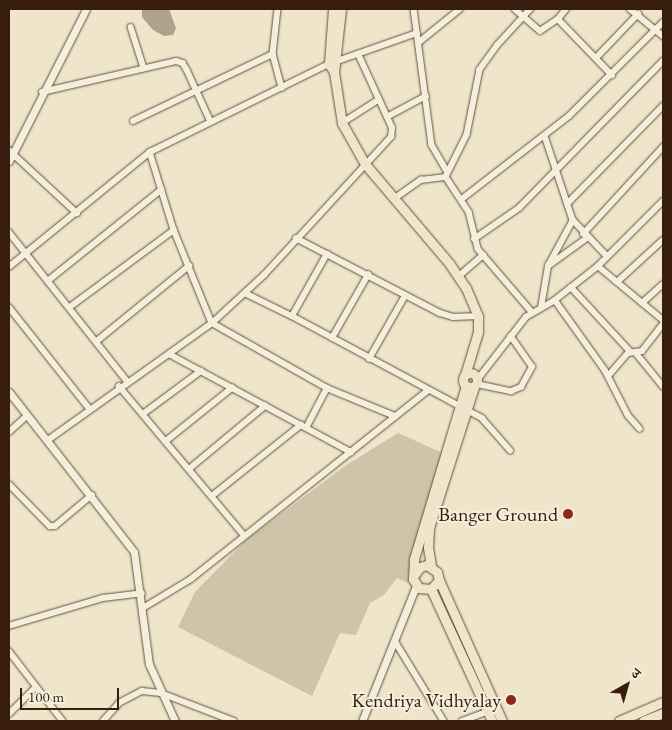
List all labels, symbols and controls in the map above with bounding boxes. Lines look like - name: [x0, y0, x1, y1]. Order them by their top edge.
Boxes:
- place label: Banger Ground: [438, 502, 558, 526]
- marker: Banger Ground: [562, 508, 574, 520]
- north arrow: [602, 660, 652, 710]
- text: उ: [628, 664, 645, 682]
- scale bar: [22, 678, 121, 710]
- text: 100 m: [28, 687, 64, 706]
- place label: Kendriya Vidhyalay: [352, 688, 501, 712]
- marker: Kendriya Vidhyalay: [505, 694, 517, 706]

